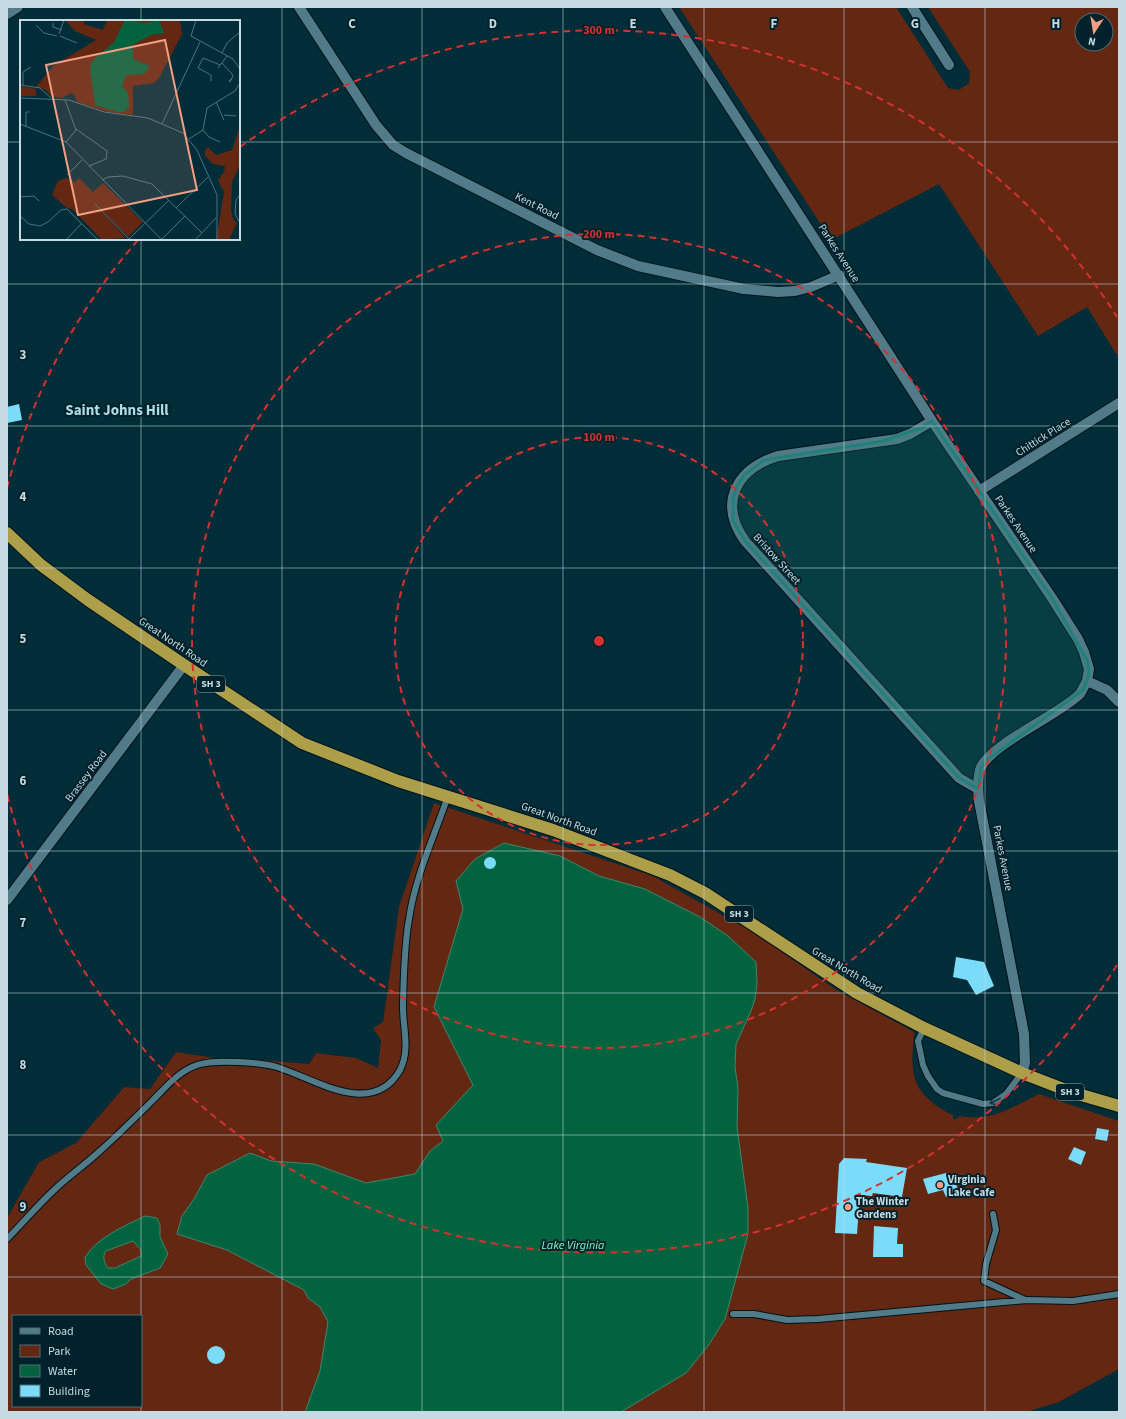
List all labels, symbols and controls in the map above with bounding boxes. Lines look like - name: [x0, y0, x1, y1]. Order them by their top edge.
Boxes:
- north arrow: [1074, 12, 1114, 52]
- text: C: [348, 15, 356, 33]
- text: D: [489, 15, 497, 33]
- text: E: [629, 15, 637, 33]
- text: F: [771, 15, 778, 33]
- text: G: [911, 15, 919, 33]
- text: H: [1052, 15, 1060, 33]
- inset map: [20, 20, 240, 240]
- text: 300 m: [583, 22, 615, 39]
- text: N: [1087, 33, 1097, 49]
- street label: Kent Road: [513, 189, 561, 223]
- street label: Parkes Avenue: [815, 221, 864, 285]
- text: 200 m: [583, 226, 615, 243]
- text: 3: [20, 346, 27, 364]
- district label: Saint Johns Hill: [65, 400, 169, 421]
- street label: Chittick Place: [1013, 414, 1074, 460]
- text: 100 m: [583, 429, 615, 446]
- text: 4: [20, 488, 27, 506]
- street label: Parkes Avenue: [991, 492, 1041, 556]
- street label: Bristow Street: [750, 530, 804, 588]
- street label: Great North Road: [136, 614, 210, 670]
- text: 5: [20, 630, 27, 648]
- centre of rings: [592, 634, 606, 648]
- road number: SH 3: [197, 676, 225, 692]
- street label: Brassey Road: [62, 747, 110, 805]
- text: 6: [20, 772, 27, 790]
- street label: Great North Road: [519, 798, 599, 840]
- street label: Parkes Avenue: [989, 824, 1017, 893]
- road number: SH 3: [725, 906, 753, 922]
- text: 7: [20, 914, 27, 932]
- street label: Great North Road: [809, 943, 885, 997]
- text: 8: [20, 1056, 27, 1074]
- road number: SH 3: [1056, 1084, 1084, 1100]
- one-way arrow: [989, 1098, 1001, 1105]
- place label: Virginia Lake Cafe: [947, 1172, 995, 1200]
- marker: Virginia Lake Cafe: [935, 1180, 945, 1190]
- place label: The Winter Gardens: [856, 1194, 909, 1222]
- text: 9: [20, 1198, 27, 1216]
- marker: The Winter Gardens: [843, 1202, 853, 1212]
- water label: Lake Virginia: [541, 1237, 605, 1254]
- legend: [12, 1315, 142, 1407]
- text: Road: [48, 1323, 74, 1340]
- text: Park: [48, 1343, 70, 1360]
- text: Water: [48, 1363, 78, 1380]
- text: Building: [48, 1383, 90, 1400]

